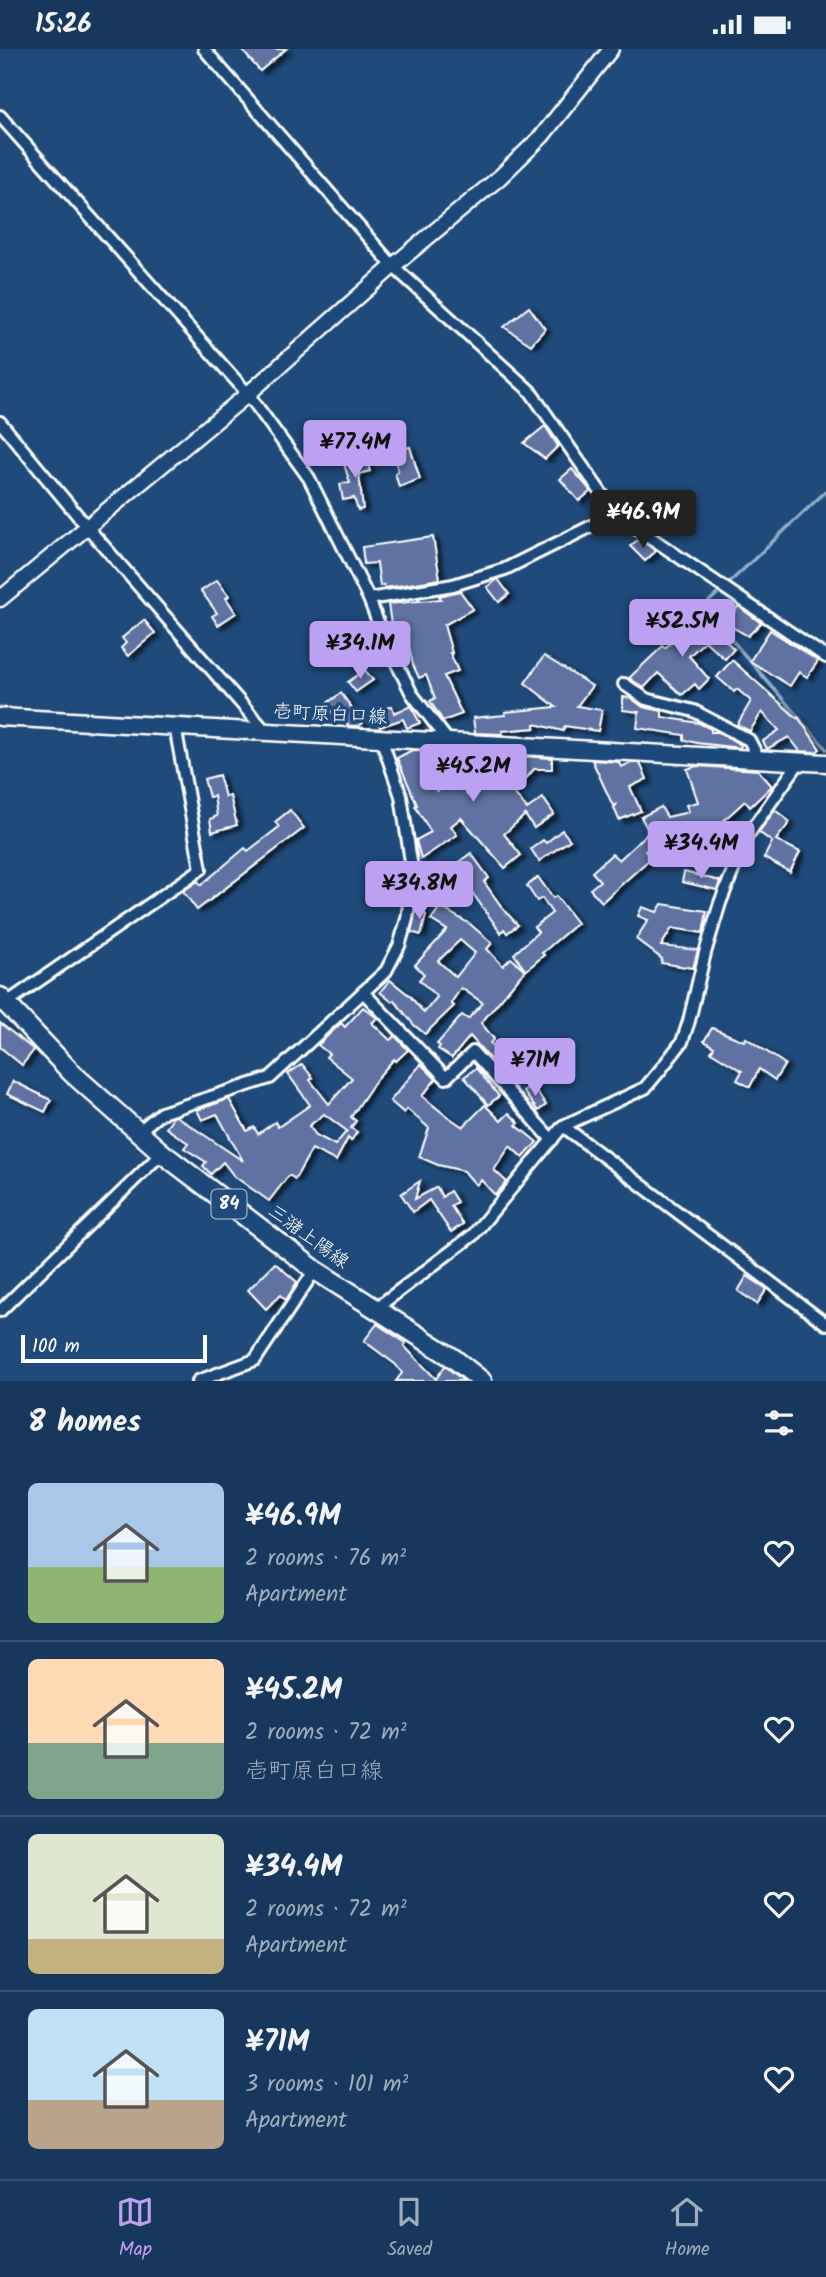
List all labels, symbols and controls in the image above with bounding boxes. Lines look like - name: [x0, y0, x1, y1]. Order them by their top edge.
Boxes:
- text: 15:26: [35, 4, 92, 46]
- pin: ¥77.4M: [298, 421, 412, 480]
- text: ¥77.4M: [319, 425, 391, 461]
- pin: ¥46.9M: [586, 491, 700, 550]
- text: ¥46.9M: [606, 495, 680, 531]
- pin: ¥52.5M: [625, 599, 739, 659]
- text: ¥52.5M: [645, 604, 719, 640]
- pin: ¥34.1M: [303, 621, 417, 681]
- text: ¥34.1M: [325, 626, 395, 662]
- street label: 壱町原白口線: [272, 697, 388, 733]
- pin: ¥45.2M: [416, 745, 530, 804]
- text: ¥45.2M: [436, 749, 510, 785]
- pin: ¥34.4M: [644, 821, 758, 881]
- text: ¥34.4M: [664, 826, 738, 862]
- pin: ¥34.8M: [362, 861, 476, 921]
- text: ¥34.8M: [381, 866, 457, 902]
- pin: ¥71M: [494, 1039, 576, 1098]
- text: ¥71M: [510, 1043, 560, 1079]
- road number: 84: [212, 1189, 246, 1219]
- street label: 三潴上陽線: [261, 1197, 355, 1277]
- scale bar: [21, 1332, 206, 1364]
- text: 100 m: [32, 1332, 80, 1362]
- text: 8 homes: [28, 1399, 141, 1447]
- icon: filters: [760, 1404, 798, 1442]
- text: ¥46.9M: [245, 1493, 341, 1541]
- icon: home: [84, 1511, 168, 1595]
- icon: heart: [760, 1534, 798, 1572]
- text: 2 rooms · 76 m²: [245, 1541, 406, 1577]
- text: Apartment: [245, 1577, 347, 1613]
- text: ¥45.2M: [245, 1667, 342, 1715]
- icon: home: [84, 1687, 168, 1771]
- icon: heart: [760, 1710, 798, 1748]
- text: 2 rooms · 72 m²: [245, 1715, 407, 1751]
- text: 壱町原白口線: [245, 1754, 383, 1790]
- text: ¥34.4M: [245, 1844, 342, 1892]
- icon: home: [84, 1862, 168, 1946]
- icon: heart: [760, 1885, 798, 1923]
- text: 2 rooms · 72 m²: [245, 1892, 407, 1928]
- text: Apartment: [245, 1928, 347, 1964]
- text: ¥71M: [245, 2019, 309, 2067]
- icon: home: [84, 2037, 168, 2121]
- icon: heart: [760, 2060, 798, 2098]
- text: 3 rooms · 101 m²: [245, 2067, 408, 2103]
- text: Apartment: [245, 2103, 347, 2139]
- tab: Map: [116, 2193, 154, 2265]
- tab: Saved: [387, 2193, 432, 2265]
- tab: Home: [665, 2193, 710, 2265]

